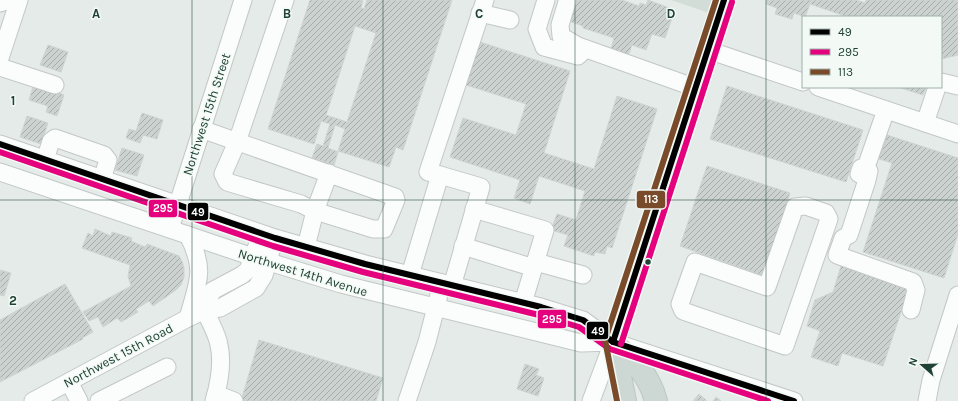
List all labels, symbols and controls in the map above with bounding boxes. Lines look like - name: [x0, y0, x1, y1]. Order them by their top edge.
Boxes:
- text: A: [92, 6, 100, 21]
- text: B: [283, 6, 291, 21]
- text: C: [475, 6, 483, 21]
- text: D: [667, 6, 676, 21]
- legend: [802, 16, 942, 88]
- text: 49: [838, 25, 852, 39]
- text: 295: [838, 45, 859, 59]
- street label: Northwest 15th Street: [180, 51, 233, 177]
- text: 113: [838, 65, 853, 79]
- text: 1: [11, 93, 15, 108]
- line badge: 113: [636, 190, 666, 209]
- text: 113: [644, 193, 658, 206]
- line badge: 295: [148, 199, 178, 218]
- text: 295: [153, 202, 173, 215]
- line badge: 49: [187, 202, 209, 221]
- text: 49: [191, 206, 205, 219]
- street label: Northwest 14th Avenue: [236, 246, 370, 299]
- unlabelled marker: [643, 257, 653, 267]
- text: 2: [9, 293, 17, 308]
- line badge: 295: [537, 309, 567, 329]
- text: 295: [542, 313, 562, 326]
- street label: Northwest 15th Road: [61, 320, 175, 391]
- line badge: 49: [586, 321, 609, 340]
- text: 49: [591, 325, 605, 338]
- north arrow: [902, 345, 942, 385]
- text: N: [906, 356, 921, 368]

